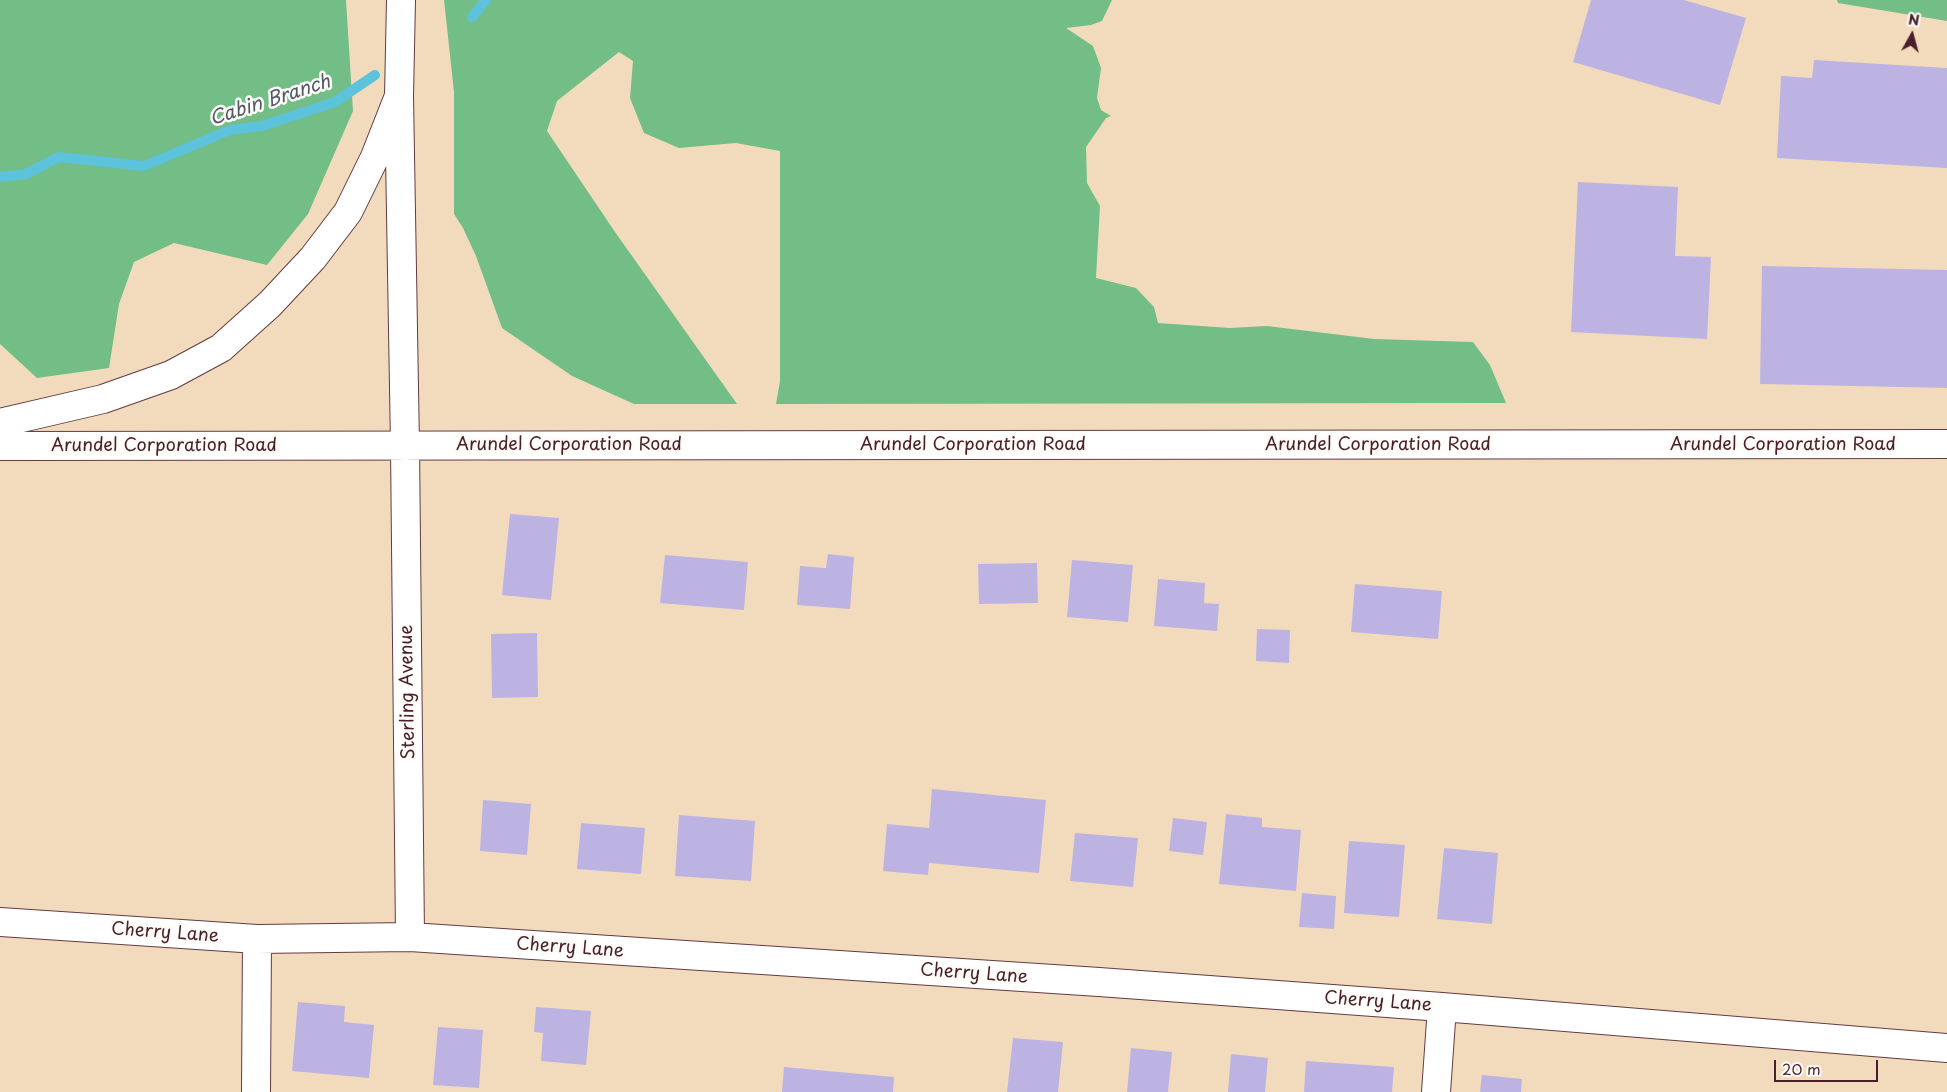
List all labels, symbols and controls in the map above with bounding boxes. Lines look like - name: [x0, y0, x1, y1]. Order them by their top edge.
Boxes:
- text: N: [1907, 9, 1921, 31]
- north arrow: [1887, 10, 1937, 60]
- water label: Cabin Branch: [207, 71, 333, 131]
- street label: Arundel Corporation Road: [456, 434, 682, 456]
- street label: Arundel Corporation Road: [860, 434, 1086, 456]
- street label: Arundel Corporation Road: [1265, 434, 1491, 456]
- street label: Arundel Corporation Road: [1670, 434, 1896, 456]
- street label: Arundel Corporation Road: [51, 435, 277, 457]
- street label: Sterling Avenue: [396, 625, 420, 759]
- street label: Cherry Lane: [110, 918, 220, 948]
- street label: Cherry Lane: [515, 933, 625, 963]
- street label: Cherry Lane: [919, 959, 1029, 989]
- street label: Cherry Lane: [1323, 987, 1433, 1017]
- scale bar: [1777, 1050, 1881, 1082]
- text: 20 m: [1782, 1057, 1821, 1080]

